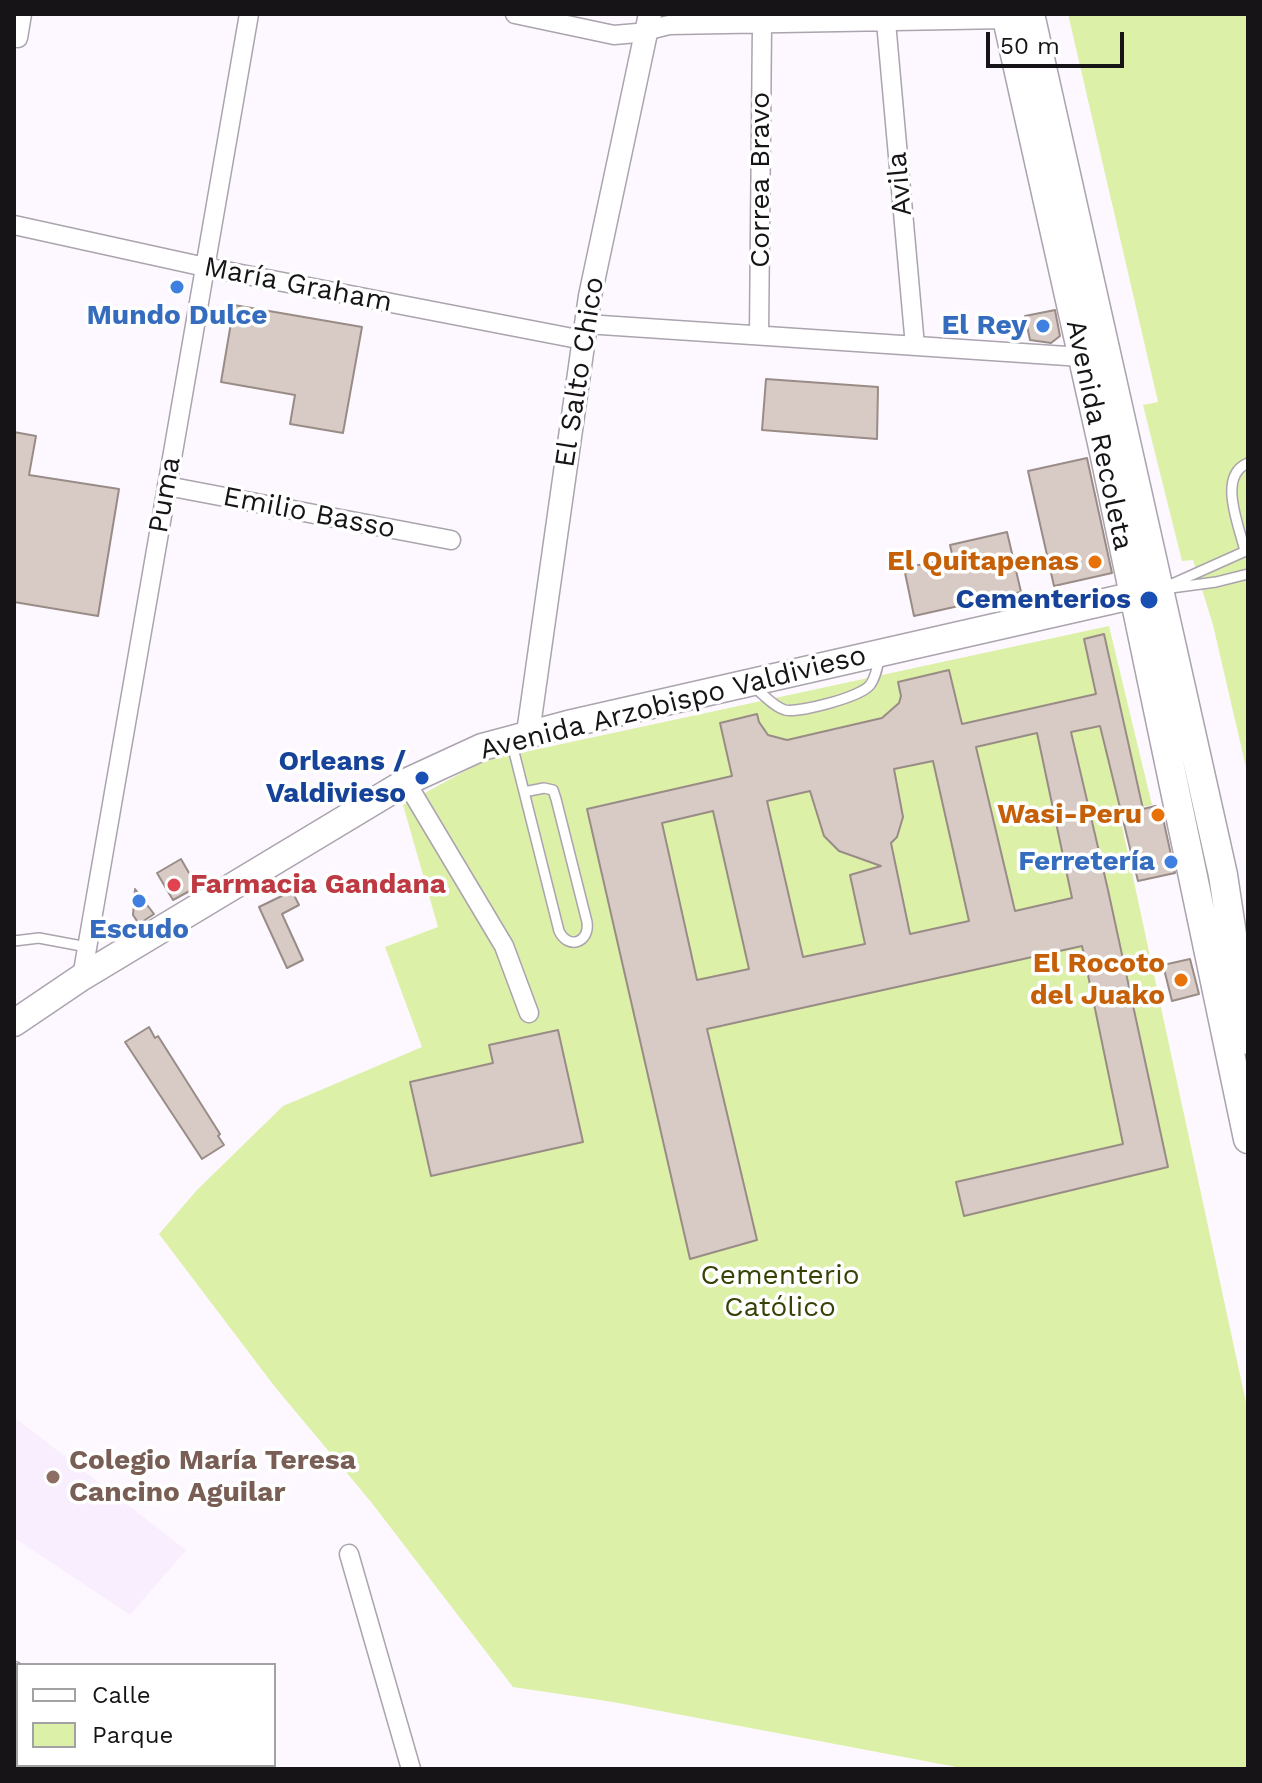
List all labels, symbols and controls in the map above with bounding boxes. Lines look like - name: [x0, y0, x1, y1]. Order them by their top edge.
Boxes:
- scale bar: [990, 16, 1128, 66]
- text: 50 m: [1000, 32, 1060, 60]
- street label: Correa Bravo: [744, 92, 778, 268]
- street label: Avila: [880, 151, 920, 217]
- street label: María Graham: [201, 250, 395, 320]
- street label: El Salto Chico: [548, 275, 612, 469]
- marker: Mundo Dulce: [168, 278, 186, 296]
- place label: Mundo Dulce: [86, 299, 268, 333]
- place label: El Rey: [942, 309, 1027, 343]
- marker: El Rey: [1034, 317, 1052, 335]
- street label: Avenida Recoleta: [1058, 317, 1140, 553]
- street label: Puma: [142, 454, 188, 536]
- street label: Emilio Basso: [220, 480, 398, 546]
- place label: El Quitapenas: [887, 545, 1079, 579]
- marker: El Quitapenas: [1086, 553, 1104, 571]
- place label: Cementerios: [956, 583, 1131, 617]
- marker: Cementerios: [1138, 589, 1160, 611]
- street label: Avenida Arzobispo Valdivieso: [476, 639, 870, 767]
- place label: Orleans / Valdivieso: [266, 745, 406, 811]
- marker: Orleans / Valdivieso: [413, 769, 431, 787]
- place label: Wasi-Peru: [997, 798, 1142, 832]
- marker: Wasi-Peru: [1149, 806, 1167, 824]
- place label: Ferretería: [1018, 845, 1155, 879]
- marker: Ferretería: [1162, 853, 1180, 871]
- place label: Farmacia Gandana: [190, 868, 446, 902]
- marker: Farmacia Gandana: [165, 876, 183, 894]
- marker: Escudo: [130, 892, 148, 910]
- place label: Escudo: [89, 913, 189, 947]
- place label: El Rocoto del Juako: [1030, 947, 1165, 1013]
- marker: El Rocoto del Juako: [1172, 971, 1190, 989]
- park label: Cementerio Católico: [701, 1259, 859, 1325]
- place label: Colegio María Teresa Cancino Aguilar: [69, 1444, 356, 1510]
- marker: Colegio María Teresa Cancino Aguilar: [44, 1468, 62, 1486]
- legend: [16, 1663, 276, 1767]
- text: Calle: [92, 1681, 151, 1709]
- text: Parque: [92, 1721, 173, 1749]

